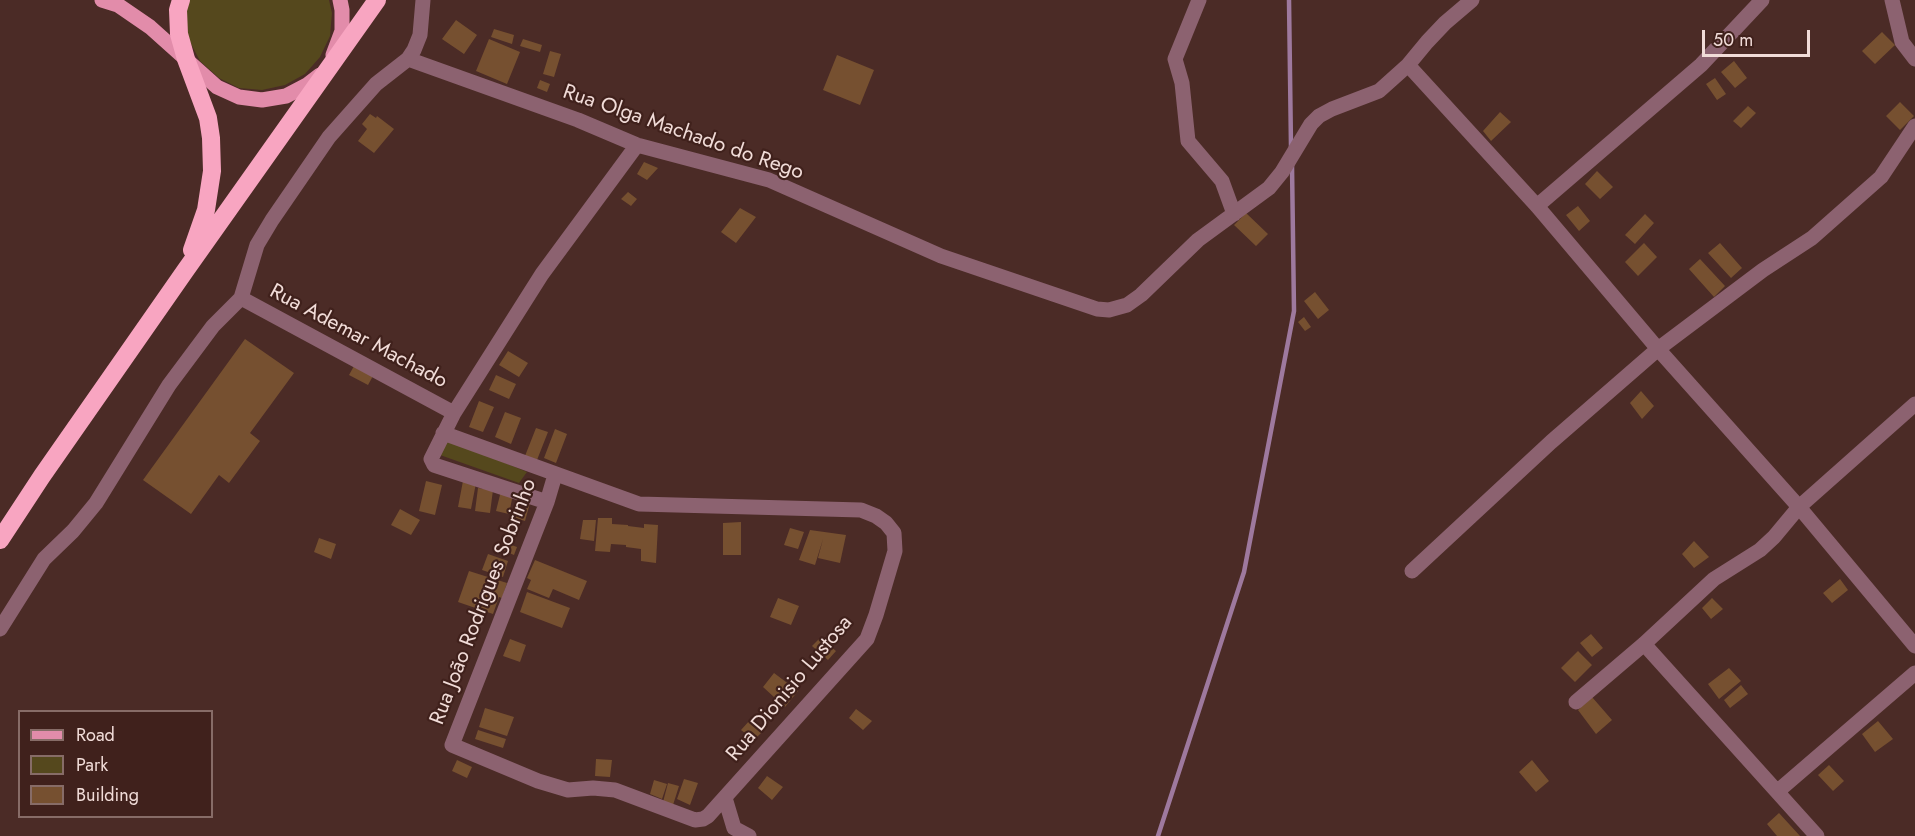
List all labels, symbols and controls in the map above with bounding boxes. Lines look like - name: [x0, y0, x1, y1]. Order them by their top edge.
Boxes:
- scale bar: [1705, 18, 1813, 56]
- text: 50 m: [1713, 27, 1753, 53]
- street label: Rua Olga Machado do Rego: [559, 80, 807, 186]
- street label: Rua Ademar Machado: [265, 280, 451, 394]
- street label: Rua João Rodrigues Sobrinho: [425, 476, 543, 728]
- street label: Rua Dionisio Lustosa: [722, 611, 858, 767]
- legend: [18, 710, 213, 818]
- text: Road: [76, 722, 115, 748]
- text: Park: [76, 752, 108, 778]
- text: Building: [76, 782, 139, 808]

